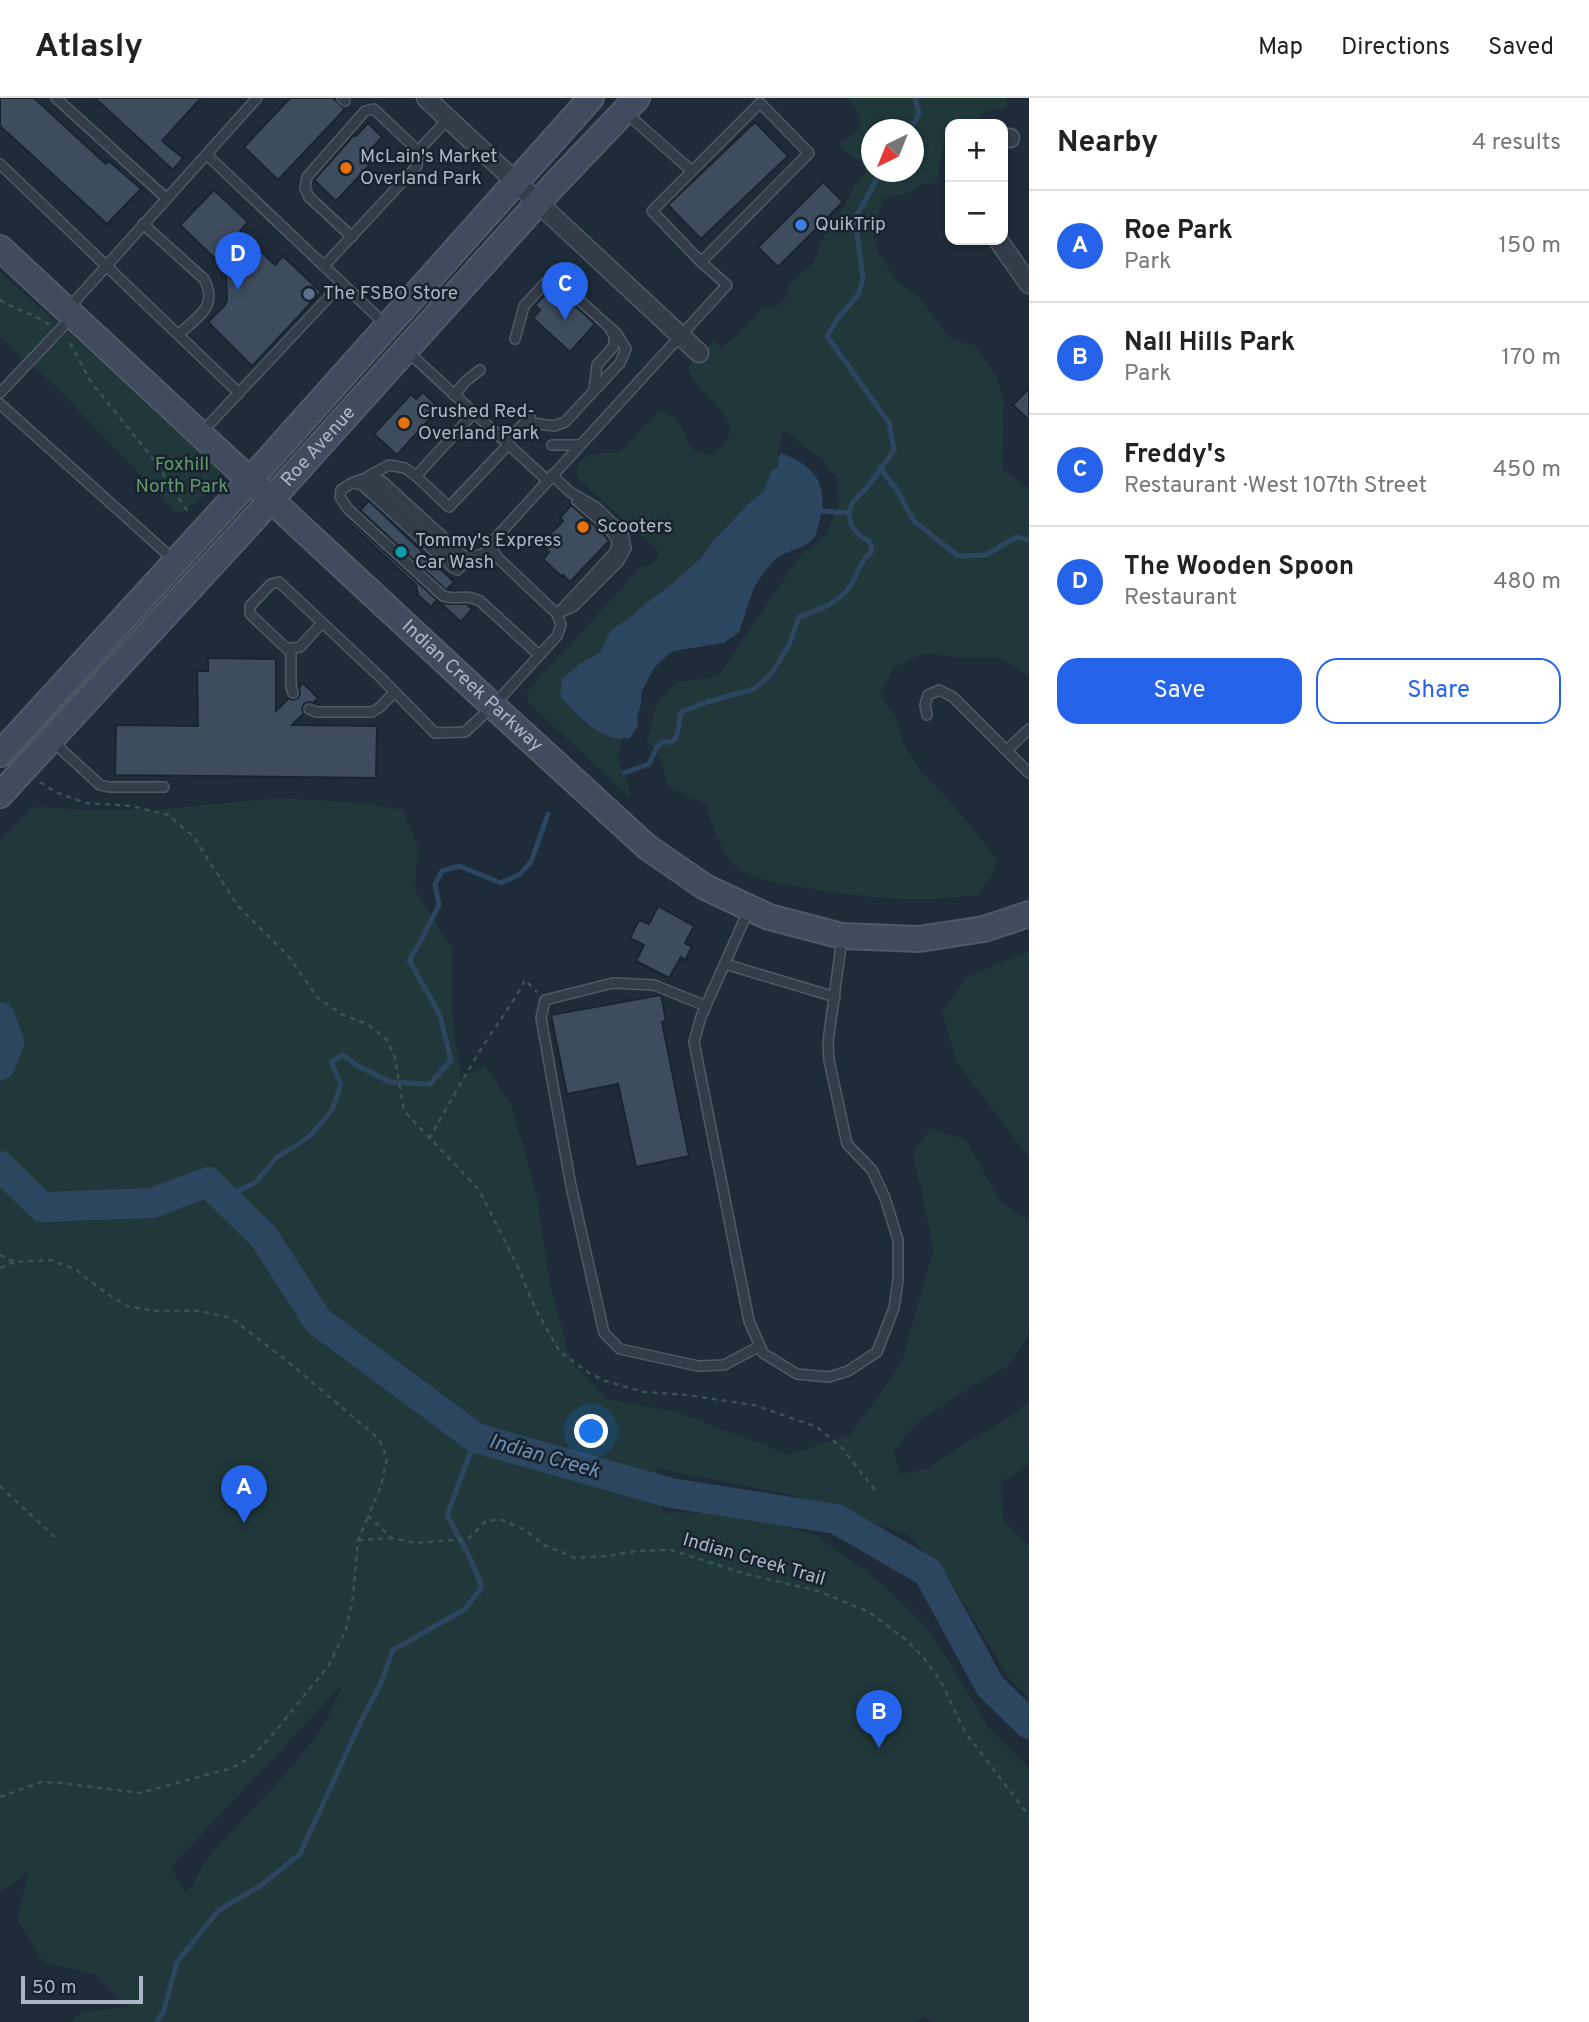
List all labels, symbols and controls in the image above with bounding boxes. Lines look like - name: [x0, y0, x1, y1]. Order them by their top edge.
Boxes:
- text: Atlasly: [35, 27, 143, 69]
- text: Map: [1258, 33, 1303, 63]
- text: Directions: [1341, 33, 1450, 63]
- text: Saved: [1488, 33, 1554, 63]
- north arrow: [861, 119, 924, 182]
- map controls: [945, 119, 1008, 245]
- button: +: [945, 119, 1008, 182]
- text: Nearby: [1057, 125, 1158, 162]
- text: 4 results: [1472, 129, 1561, 158]
- place label: McLain's Market Overland Park: [360, 145, 497, 191]
- marker: McLain's Market Overland Park: [338, 160, 354, 176]
- button: −: [945, 182, 1008, 245]
- place label: QuikTrip: [815, 213, 886, 237]
- text: Roe Park: [1124, 215, 1233, 248]
- marker: QuikTrip: [793, 217, 809, 233]
- pin: D: [215, 232, 261, 290]
- text: A: [1072, 232, 1088, 261]
- text: 150 m: [1499, 232, 1561, 261]
- text: Park: [1124, 248, 1171, 277]
- pin: C: [542, 262, 588, 320]
- place label: The FSBO Store: [323, 282, 458, 306]
- marker: The FSBO Store: [301, 286, 317, 302]
- text: Nall Hills Park: [1124, 327, 1295, 360]
- text: B: [1072, 344, 1088, 373]
- text: 170 m: [1502, 344, 1561, 373]
- text: Park: [1124, 360, 1171, 389]
- place label: Crushed Red- Overland Park: [418, 400, 540, 446]
- street label: Roe Avenue: [276, 401, 361, 492]
- marker: Crushed Red- Overland Park: [396, 415, 412, 431]
- text: Freddy's: [1124, 439, 1226, 472]
- park label: Foxhill North Park: [136, 453, 228, 499]
- text: C: [1073, 456, 1087, 485]
- text: 450 m: [1493, 456, 1561, 485]
- text: Restaurant · West 107th Street: [1124, 472, 1427, 501]
- place label: Scooters: [597, 515, 673, 539]
- marker: Scooters: [575, 519, 591, 535]
- place label: Tommy's Express Car Wash: [415, 529, 562, 575]
- marker: Tommy's Express Car Wash: [393, 544, 409, 560]
- text: The Wooden Spoon: [1124, 551, 1354, 584]
- text: D: [1072, 568, 1088, 597]
- text: 480 m: [1493, 568, 1561, 597]
- text: Restaurant: [1124, 584, 1237, 613]
- street label: Indian Creek Parkway: [396, 615, 548, 758]
- button: Save: [1057, 658, 1302, 724]
- button: Share: [1316, 658, 1561, 724]
- your location: [574, 1414, 608, 1448]
- water label: Indian Creek: [486, 1428, 603, 1486]
- pin: A: [221, 1465, 267, 1523]
- street label: Indian Creek Trail: [680, 1528, 828, 1592]
- pin: B: [856, 1690, 902, 1748]
- scale bar: [21, 1973, 144, 2005]
- text: 50 m: [32, 1976, 77, 2000]

